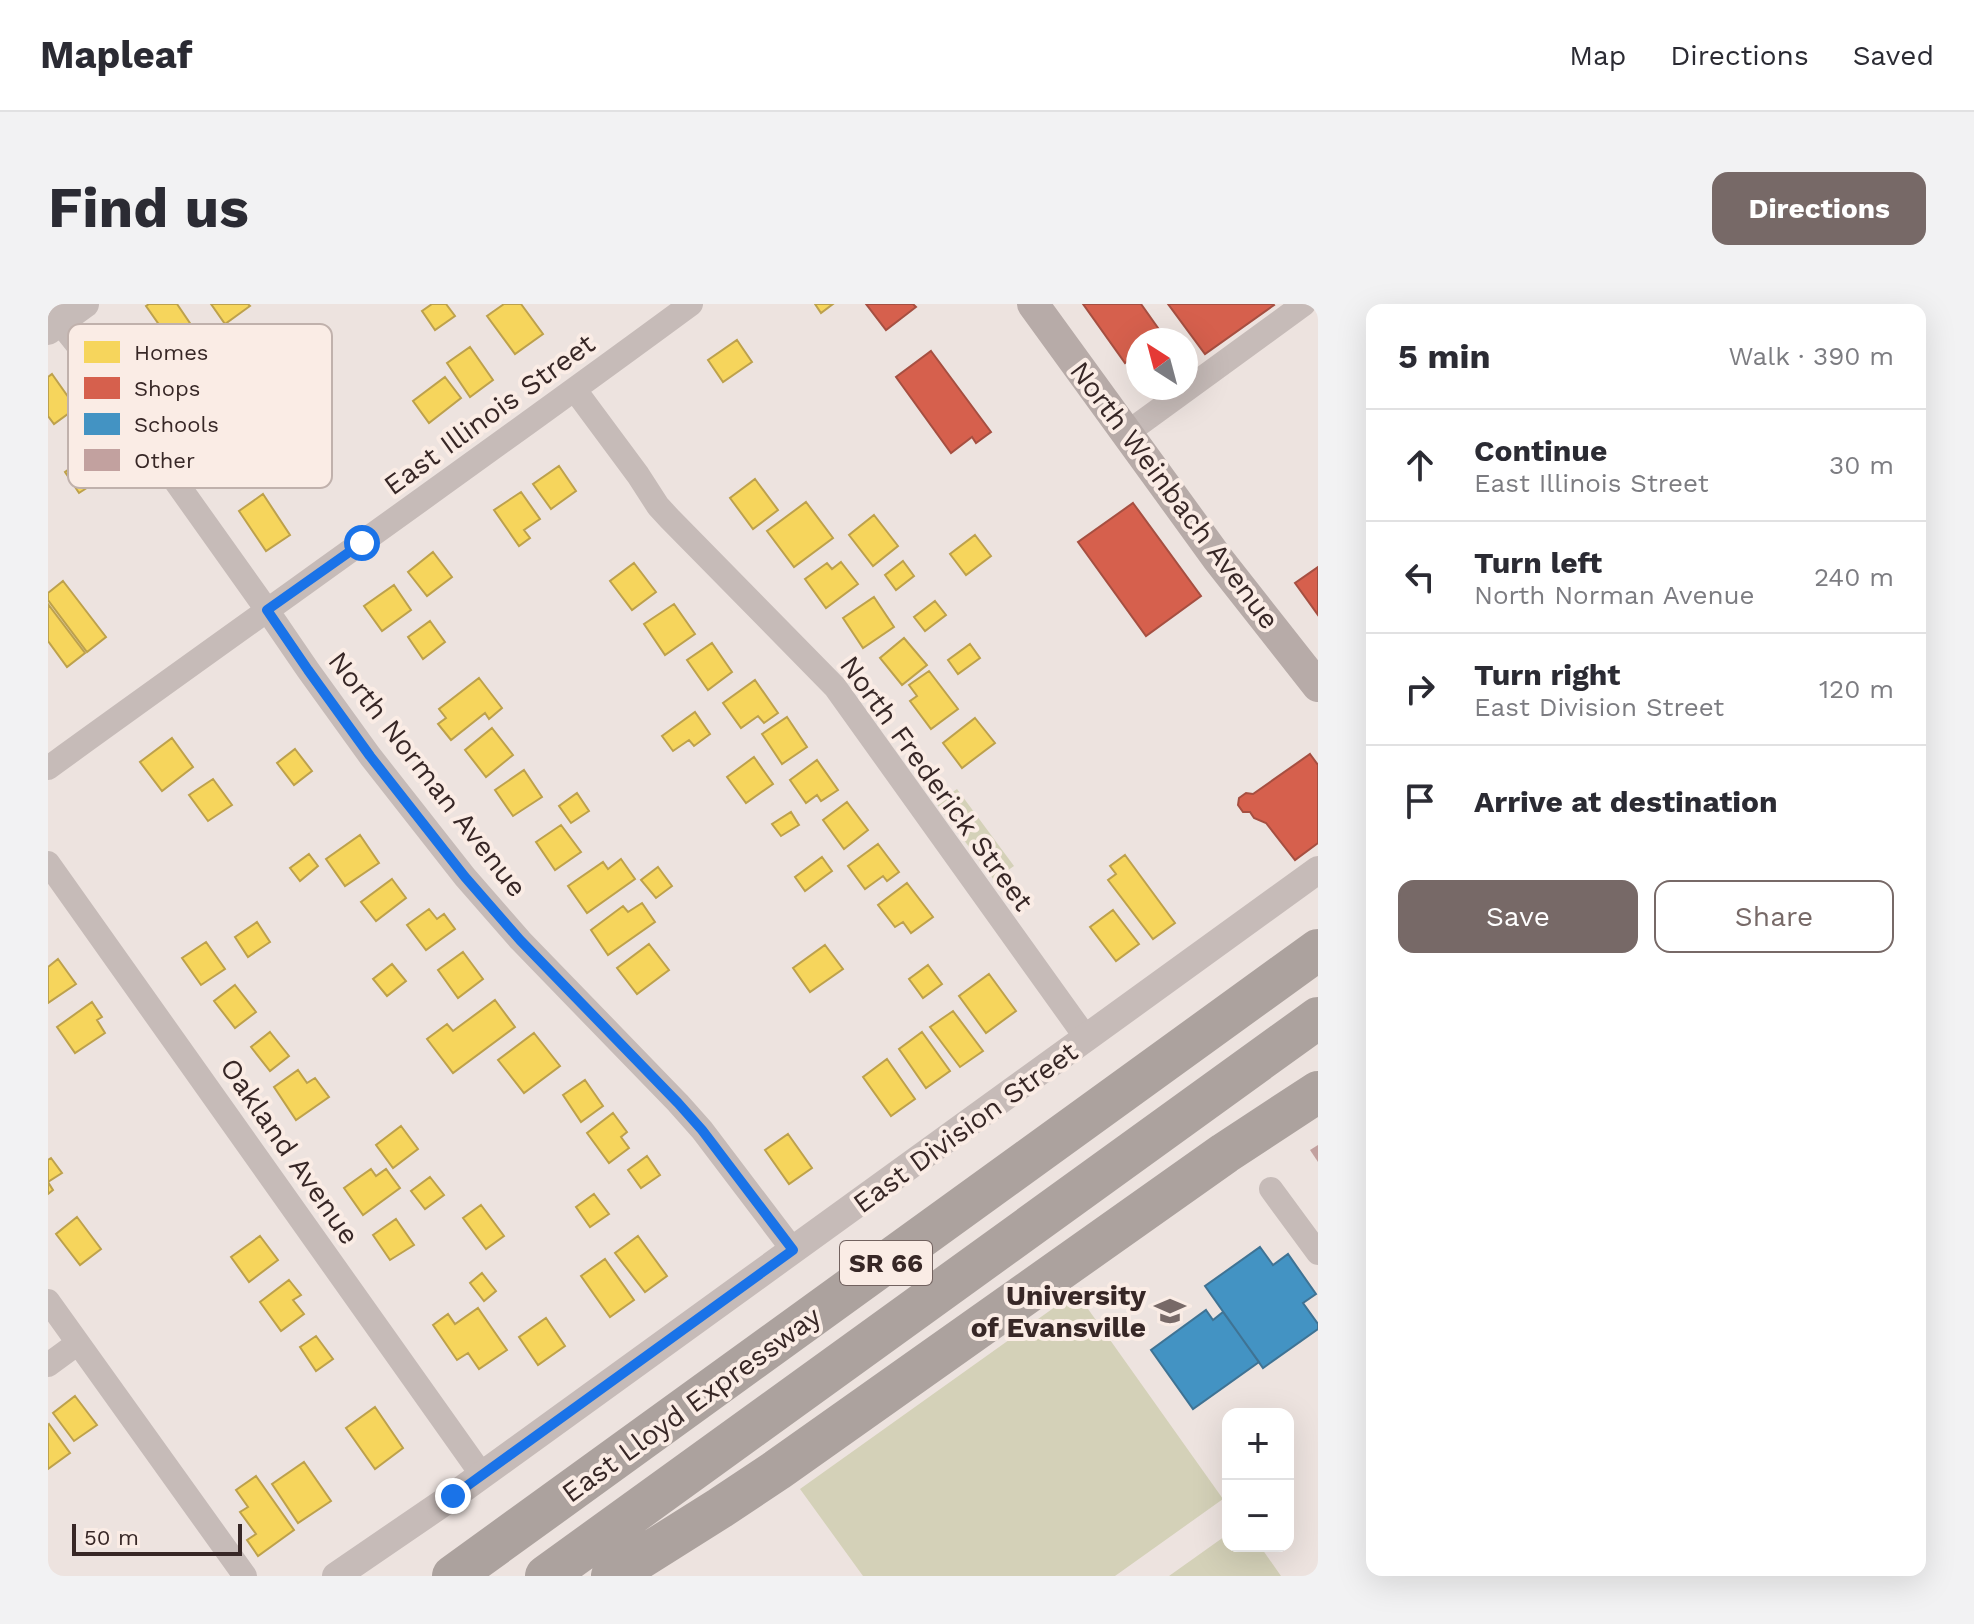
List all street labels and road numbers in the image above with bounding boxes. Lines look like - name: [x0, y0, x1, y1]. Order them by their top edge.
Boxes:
- street label: East Illinois Street: [377, 327, 601, 502]
- street label: North Weinbach Avenue: [1063, 355, 1286, 636]
- street label: North Norman Avenue: [322, 645, 534, 904]
- street label: North Frederick Street: [833, 650, 1040, 917]
- street label: East Division Street: [847, 1035, 1084, 1220]
- street label: Oakland Avenue: [213, 1052, 366, 1251]
- road number: SR 66: [840, 1241, 932, 1285]
- street label: East Lloyd Expressway: [555, 1299, 828, 1509]

